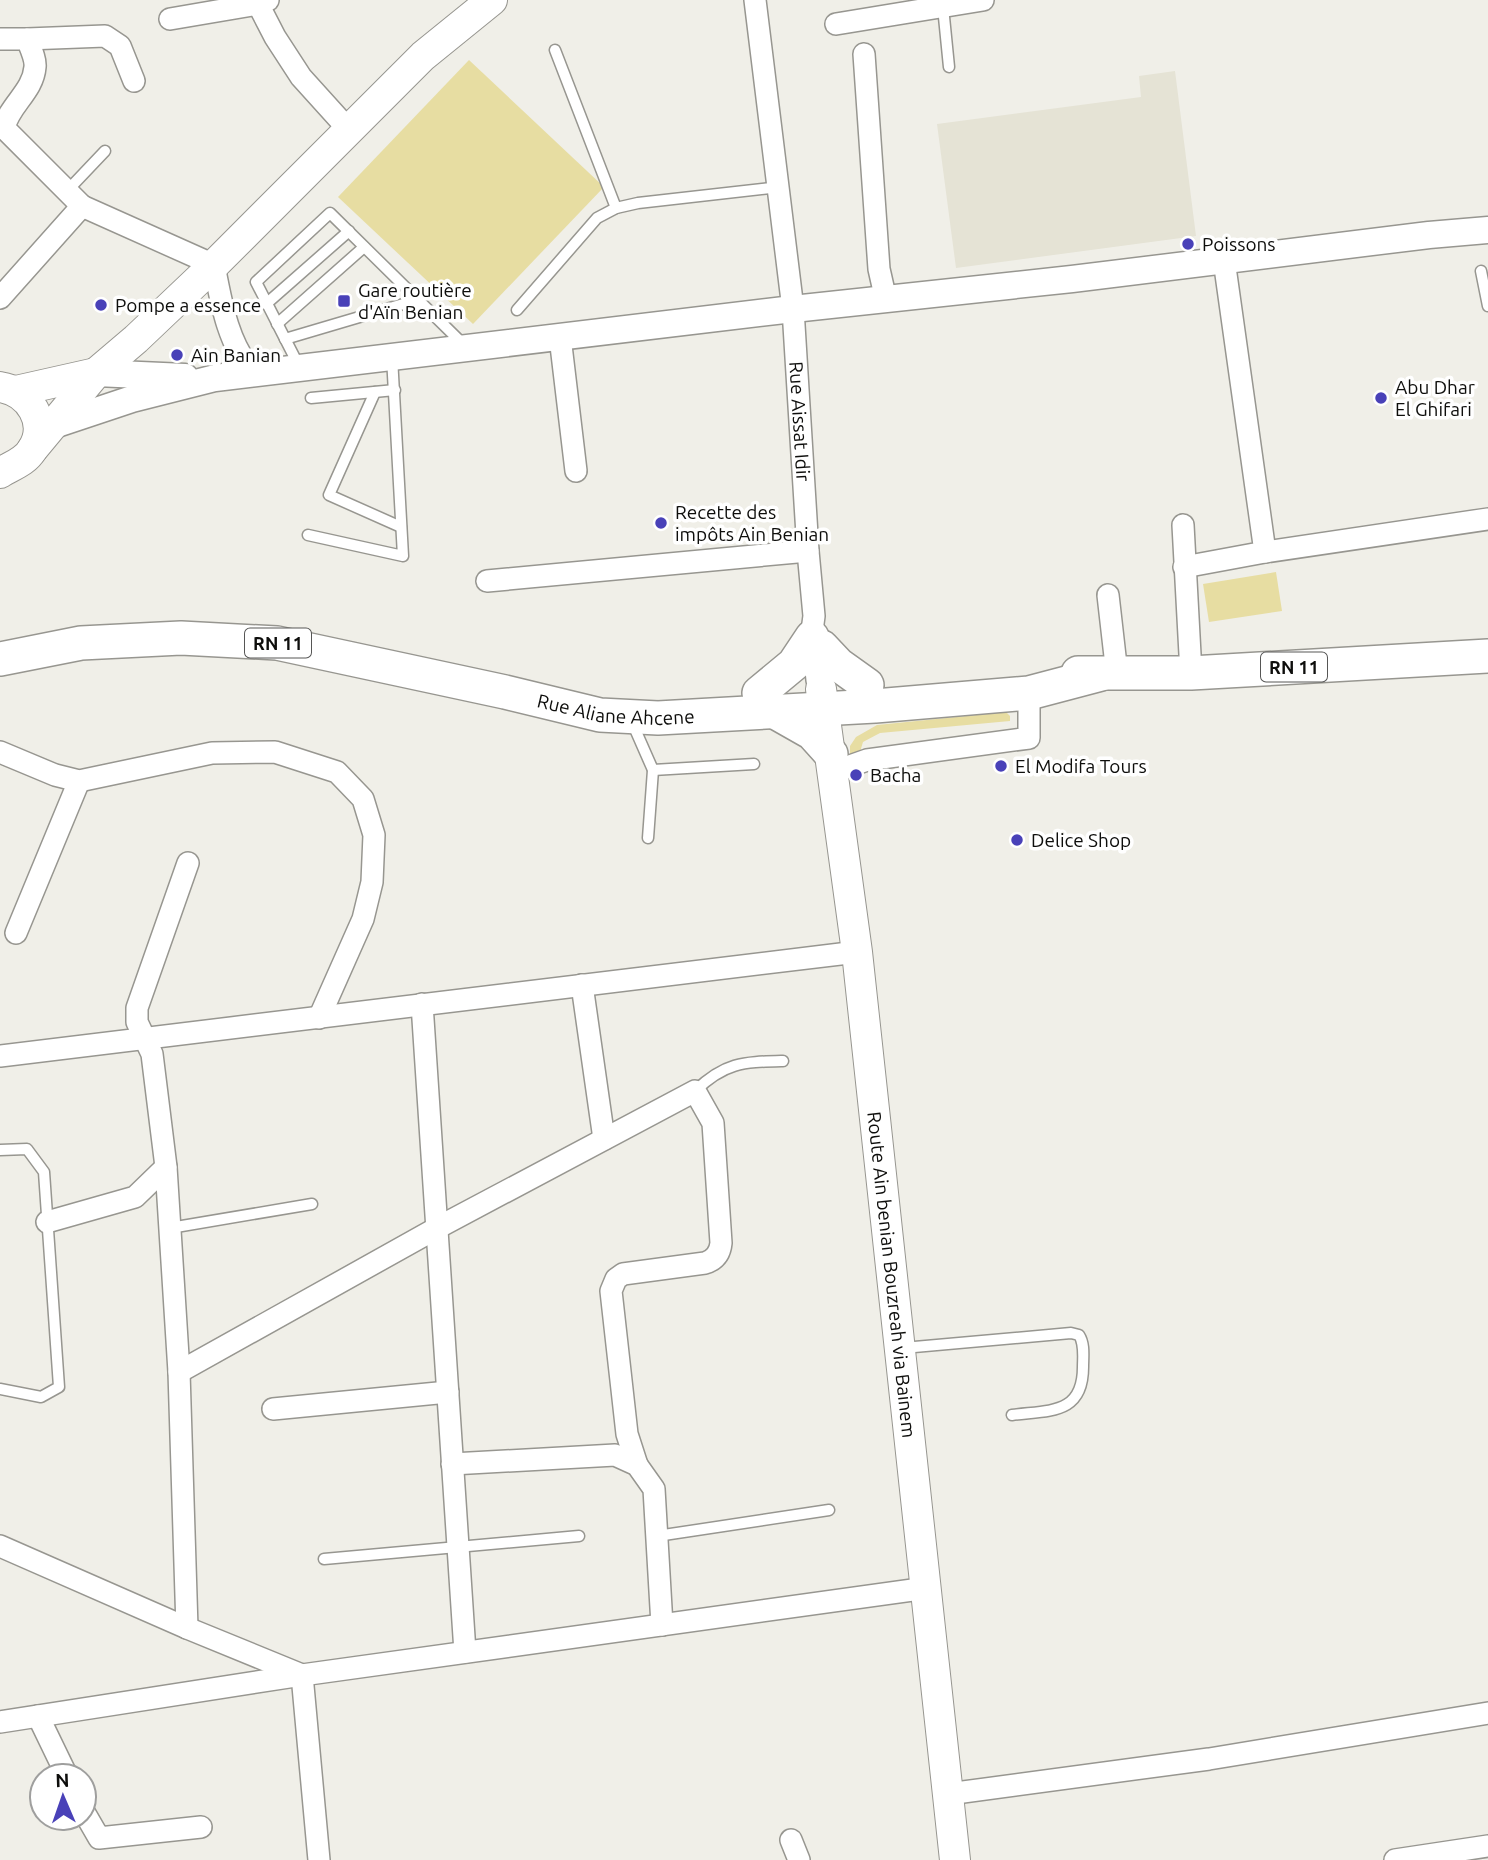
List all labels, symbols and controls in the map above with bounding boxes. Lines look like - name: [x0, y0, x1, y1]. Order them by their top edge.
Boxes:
- place label: Poissons: [1202, 233, 1276, 255]
- marker: Poissons: [1180, 236, 1196, 252]
- place label: Gare routière d'Aïn Benian: [358, 279, 472, 323]
- marker: Gare routière d'Aïn Benian: [336, 293, 352, 309]
- place label: Pompe a essence: [115, 294, 261, 316]
- marker: Pompe a essence: [93, 297, 109, 313]
- place label: Ain Banian: [191, 344, 281, 366]
- marker: Ain Banian: [169, 347, 185, 363]
- street label: Rue Aissat Idir: [785, 361, 815, 482]
- place label: Abu Dhar El Ghifari: [1395, 376, 1475, 420]
- marker: Abu Dhar El Ghifari: [1373, 390, 1389, 406]
- place label: Recette des impôts Ain Benian: [675, 501, 829, 545]
- marker: Recette des impôts Ain Benian: [653, 515, 669, 531]
- road number: RN 11: [245, 628, 311, 658]
- road number: RN 11: [1261, 652, 1327, 682]
- street label: Rue Aliane Ahcene: [535, 689, 695, 729]
- place label: El Modifa Tours: [1015, 755, 1147, 777]
- marker: El Modifa Tours: [993, 758, 1009, 774]
- place label: Bacha: [870, 764, 921, 786]
- marker: Bacha: [848, 767, 864, 783]
- place label: Delice Shop: [1031, 829, 1131, 851]
- marker: Delice Shop: [1009, 832, 1025, 848]
- street label: Route Ain benian Bouzreah via Bainem: [863, 1110, 920, 1439]
- north arrow: [28, 1762, 98, 1832]
- text: N: [55, 1769, 70, 1791]

